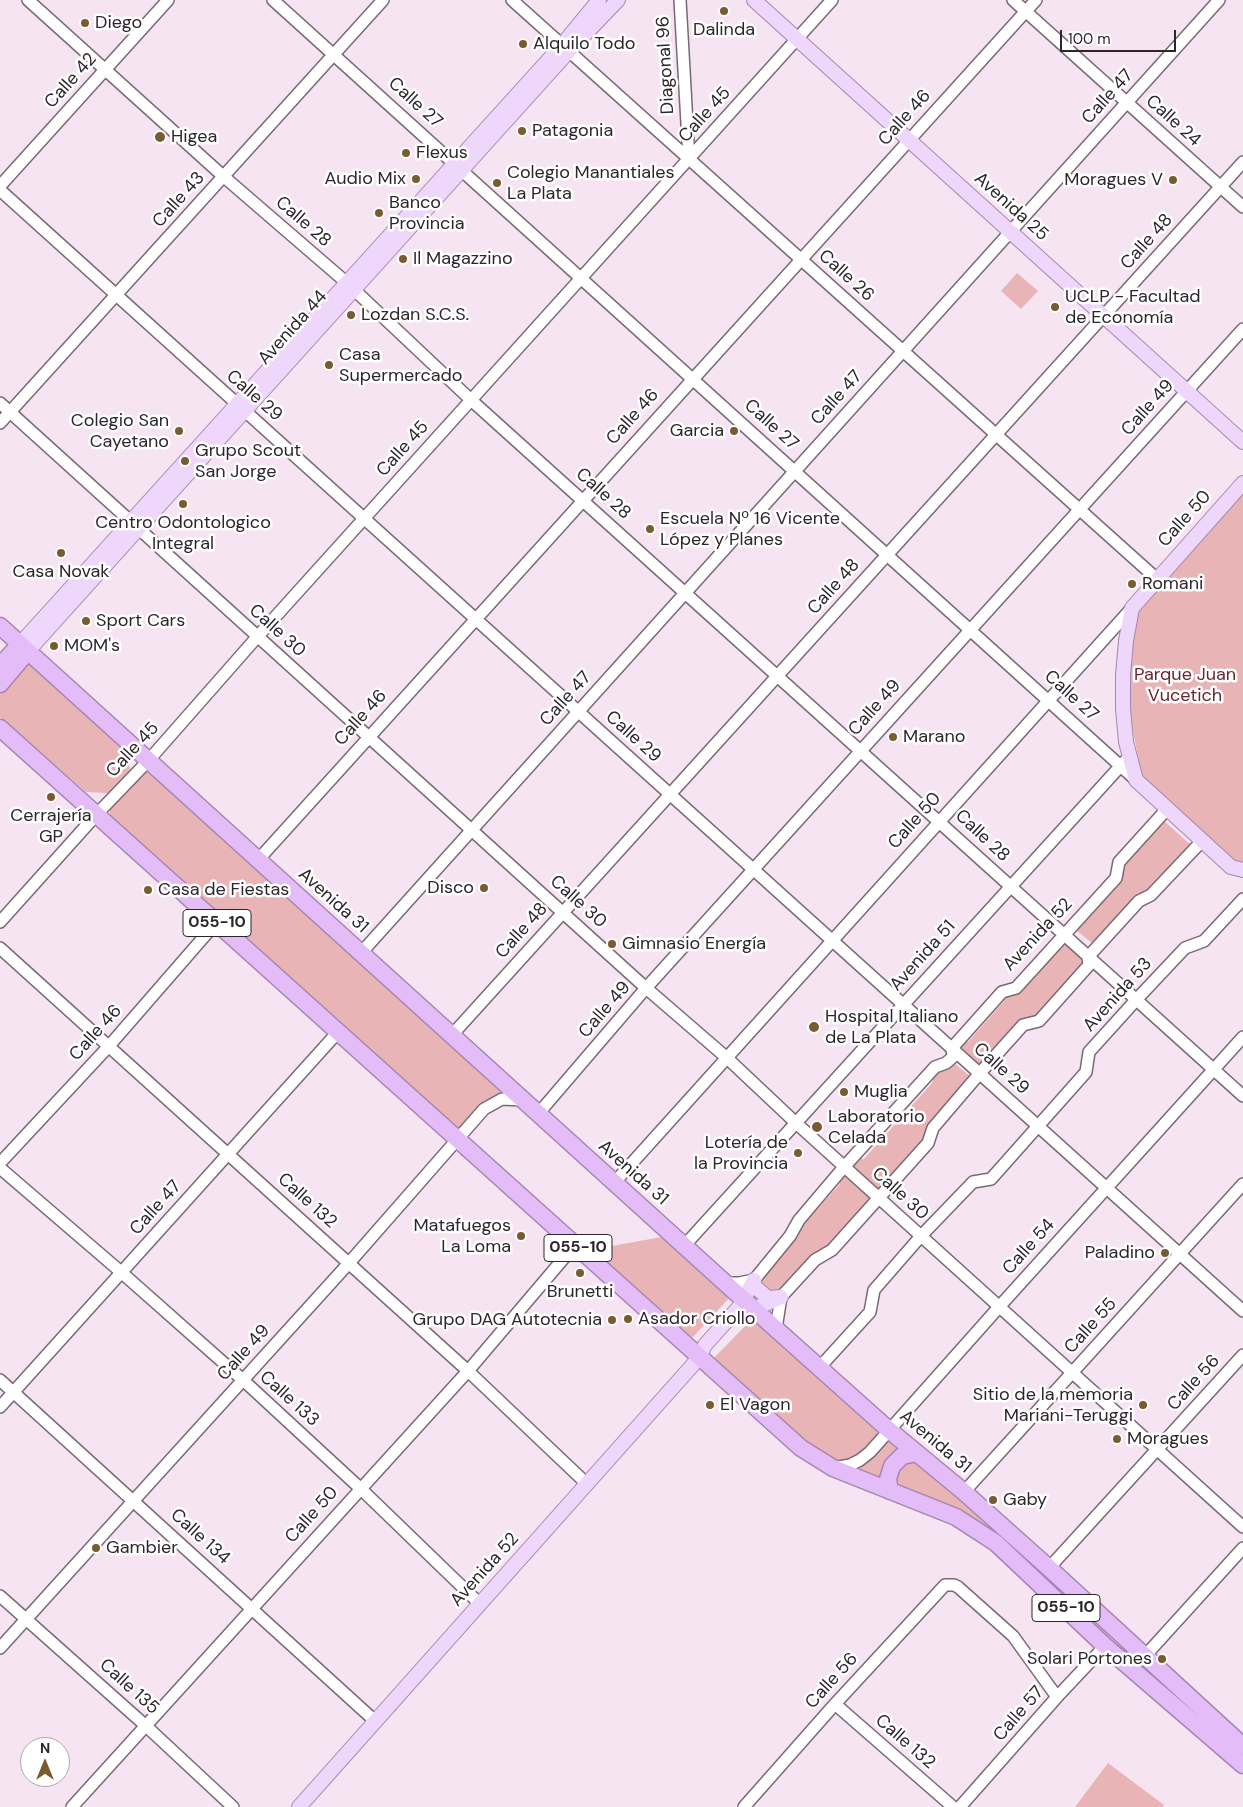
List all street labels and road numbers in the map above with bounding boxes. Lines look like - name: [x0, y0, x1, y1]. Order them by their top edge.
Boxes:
- street label: Diagonal 96: [653, 15, 679, 115]
- street label: Calle 42: [41, 49, 101, 113]
- street label: Calle 47: [1078, 65, 1138, 129]
- street label: Calle 27: [383, 73, 447, 133]
- street label: Calle 45: [674, 83, 736, 147]
- street label: Calle 46: [874, 86, 936, 150]
- street label: Calle 24: [1141, 91, 1205, 151]
- street label: Calle 43: [148, 168, 210, 232]
- street label: Avenida 25: [970, 168, 1052, 246]
- street label: Calle 28: [271, 192, 335, 252]
- street label: Calle 48: [1116, 210, 1178, 274]
- street label: Calle 26: [814, 245, 878, 307]
- street label: Avenida 44: [254, 286, 332, 370]
- street label: Calle 29: [222, 366, 286, 426]
- street label: Calle 47: [807, 366, 867, 430]
- street label: Calle 49: [1117, 376, 1179, 440]
- street label: Calle 46: [602, 385, 664, 449]
- street label: Calle 27: [739, 395, 803, 455]
- street label: Calle 45: [372, 417, 434, 481]
- street label: Calle 28: [571, 464, 635, 524]
- street label: Calle 50: [1154, 486, 1216, 552]
- street label: Calle 48: [803, 555, 865, 619]
- street label: Calle 30: [244, 600, 310, 662]
- street label: Calle 27: [1039, 666, 1103, 726]
- street label: Calle 47: [536, 667, 596, 731]
- street label: Calle 49: [844, 676, 906, 740]
- street label: Calle 46: [330, 686, 392, 750]
- street label: Calle 29: [601, 706, 665, 768]
- street label: Calle 45: [102, 718, 164, 782]
- street label: Calle 50: [884, 788, 946, 854]
- street label: Calle 28: [950, 805, 1014, 867]
- street label: Avenida 31: [294, 864, 372, 938]
- street label: Calle 30: [545, 871, 611, 933]
- street label: Avenida 52: [999, 894, 1077, 976]
- street label: Calle 48: [491, 899, 553, 963]
- road number: 055-10: [183, 910, 251, 936]
- street label: Avenida 51: [886, 916, 960, 996]
- street label: Avenida 53: [1079, 953, 1157, 1037]
- street label: Calle 49: [575, 977, 635, 1043]
- street label: Calle 46: [65, 1001, 127, 1065]
- street label: Calle 29: [969, 1038, 1033, 1100]
- street label: Avenida 31: [594, 1136, 672, 1210]
- street label: Calle 30: [867, 1163, 933, 1225]
- street label: Calle 132: [273, 1169, 341, 1233]
- street label: Calle 47: [126, 1176, 186, 1240]
- street label: Calle 54: [998, 1215, 1060, 1279]
- road number: 055-10: [544, 1234, 612, 1262]
- street label: Calle 55: [1060, 1294, 1122, 1358]
- street label: Calle 49: [213, 1321, 275, 1385]
- street label: Calle 56: [1163, 1350, 1225, 1416]
- street label: Calle 133: [255, 1367, 323, 1431]
- street label: Avenida 31: [895, 1406, 975, 1478]
- street label: Calle 50: [281, 1482, 343, 1548]
- street label: Calle 134: [166, 1505, 234, 1569]
- street label: Avenida 52: [446, 1529, 524, 1611]
- road number: 055-10: [1032, 1595, 1100, 1622]
- street label: Calle 56: [801, 1648, 863, 1714]
- street label: Calle 135: [95, 1655, 163, 1719]
- street label: Calle 57: [989, 1682, 1049, 1746]
- street label: Calle 132: [871, 1710, 939, 1774]

